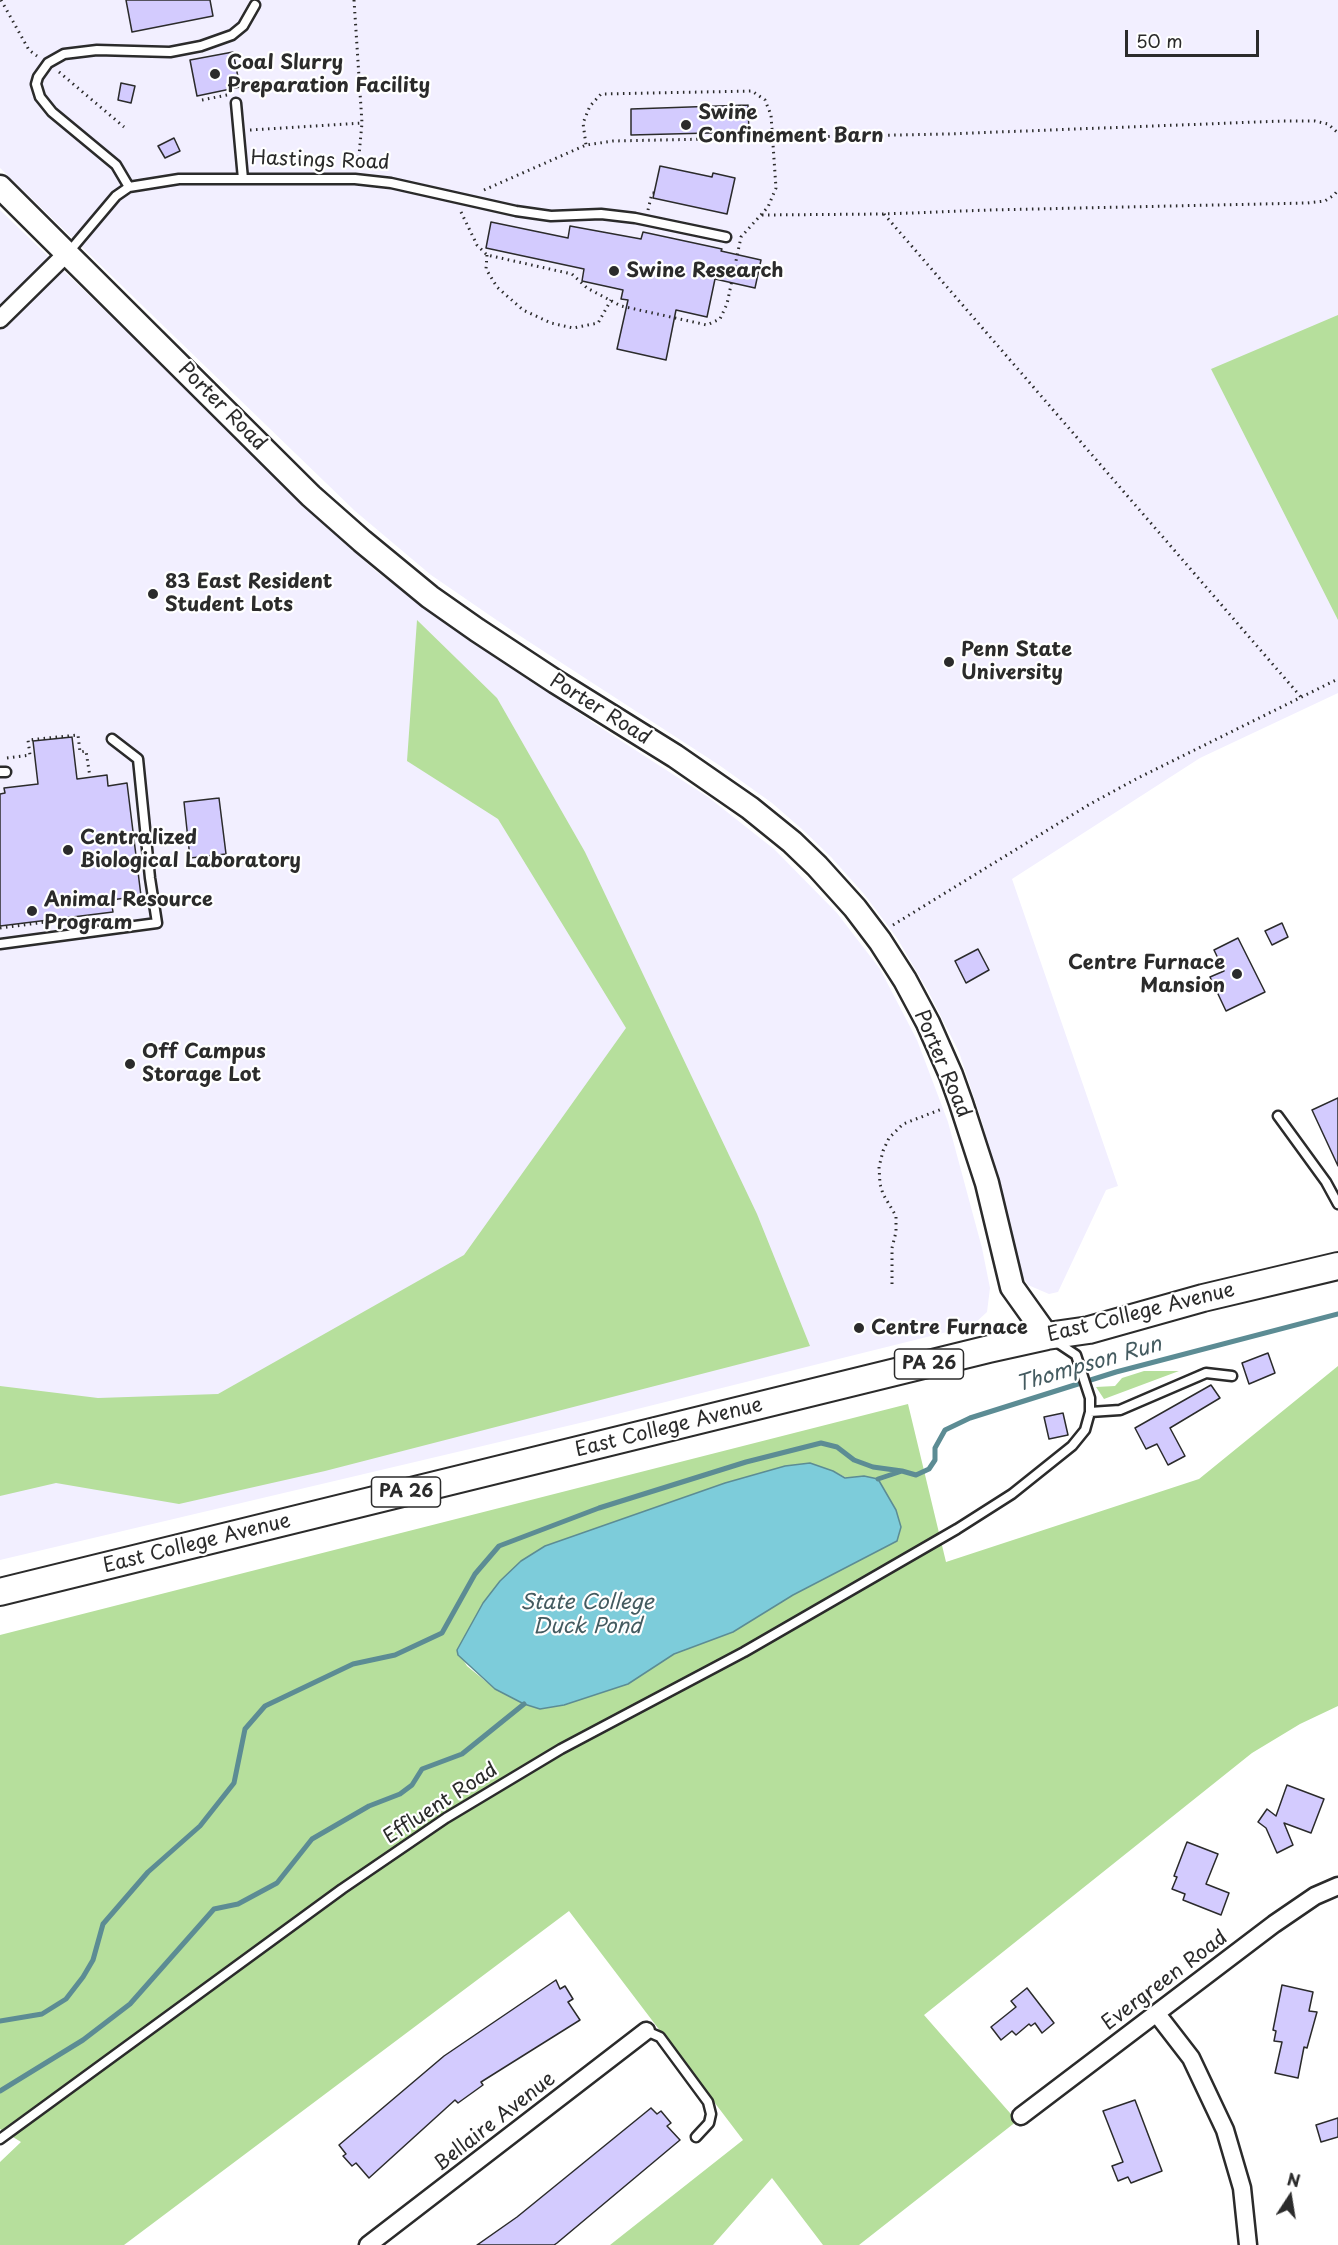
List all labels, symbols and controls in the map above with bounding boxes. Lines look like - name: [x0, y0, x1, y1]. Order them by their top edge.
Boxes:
- scale bar: [1128, 18, 1262, 56]
- text: 50 m: [1136, 27, 1183, 54]
- place label: Coal Slurry Preparation Facility: [227, 51, 430, 98]
- marker: Coal Slurry Preparation Facility: [208, 67, 222, 81]
- place label: Swine Confinement Barn: [698, 101, 884, 148]
- marker: Swine Confinement Barn: [679, 118, 693, 132]
- street label: Hastings Road: [250, 147, 390, 175]
- place label: Swine Research: [626, 259, 784, 283]
- marker: Swine Research: [607, 264, 621, 278]
- street label: Porter Road: [173, 358, 271, 456]
- place label: 83 East Resident Student Lots: [165, 570, 332, 617]
- marker: 83 East Resident Student Lots: [146, 587, 160, 601]
- place label: Penn State University: [961, 638, 1072, 685]
- marker: Penn State University: [942, 655, 956, 669]
- street label: Porter Road: [545, 669, 655, 751]
- place label: Centralized Biological Laboratory: [80, 826, 301, 873]
- marker: Centralized Biological Laboratory: [61, 843, 75, 857]
- place label: Animal Resource Program: [44, 888, 213, 935]
- marker: Animal Resource Program: [25, 904, 39, 918]
- place label: Centre Furnace Mansion: [1068, 951, 1225, 998]
- marker: Centre Furnace Mansion: [1230, 967, 1244, 981]
- street label: Porter Road: [909, 1007, 975, 1121]
- place label: Off Campus Storage Lot: [142, 1040, 266, 1087]
- marker: Off Campus Storage Lot: [123, 1057, 137, 1071]
- street label: East College Avenue: [1045, 1278, 1237, 1348]
- place label: Centre Furnace: [871, 1316, 1028, 1340]
- marker: Centre Furnace: [852, 1321, 866, 1335]
- water label: Thompson Run: [1013, 1332, 1165, 1398]
- road number: PA 26: [894, 1349, 964, 1379]
- street label: East College Avenue: [573, 1393, 765, 1463]
- road number: PA 26: [372, 1477, 440, 1507]
- street label: East College Avenue: [101, 1509, 293, 1579]
- water label: State College Duck Pond: [520, 1590, 654, 1640]
- street label: Effluent Road: [380, 1758, 502, 1850]
- street label: Evergreen Road: [1098, 1926, 1232, 2036]
- street label: Bellaire Avenue: [430, 2067, 560, 2177]
- text: N: [1285, 2166, 1302, 2192]
- north arrow: [1260, 2167, 1320, 2227]

